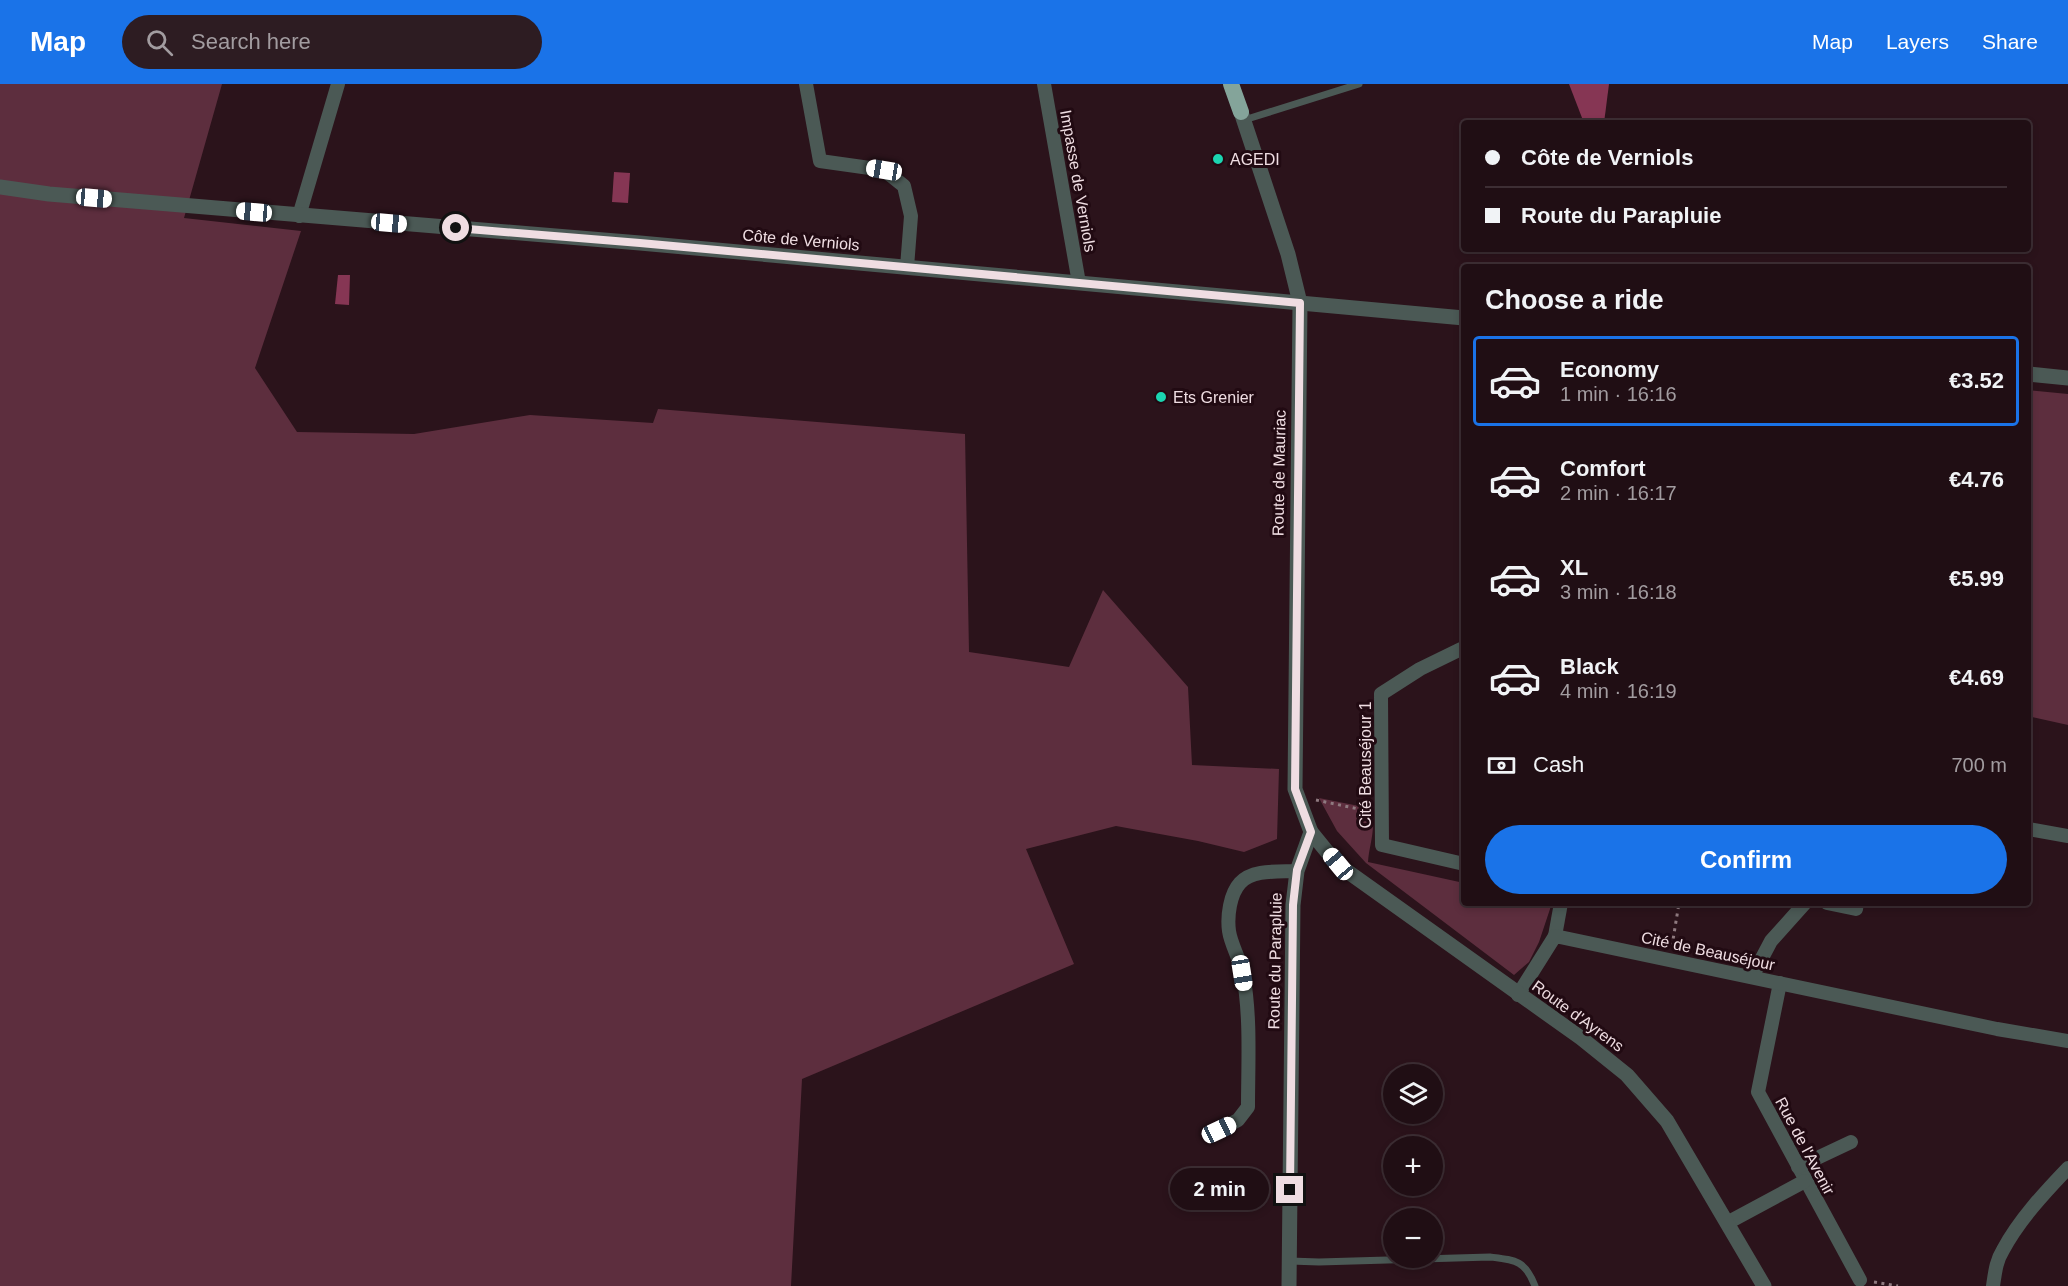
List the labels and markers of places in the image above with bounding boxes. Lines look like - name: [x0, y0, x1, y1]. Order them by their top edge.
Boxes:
- place label: AGEDI: [1230, 151, 1280, 168]
- marker: AGEDI: [1211, 152, 1225, 166]
- place label: Ets Grenier: [1173, 389, 1255, 406]
- marker: Ets Grenier: [1154, 390, 1168, 404]

